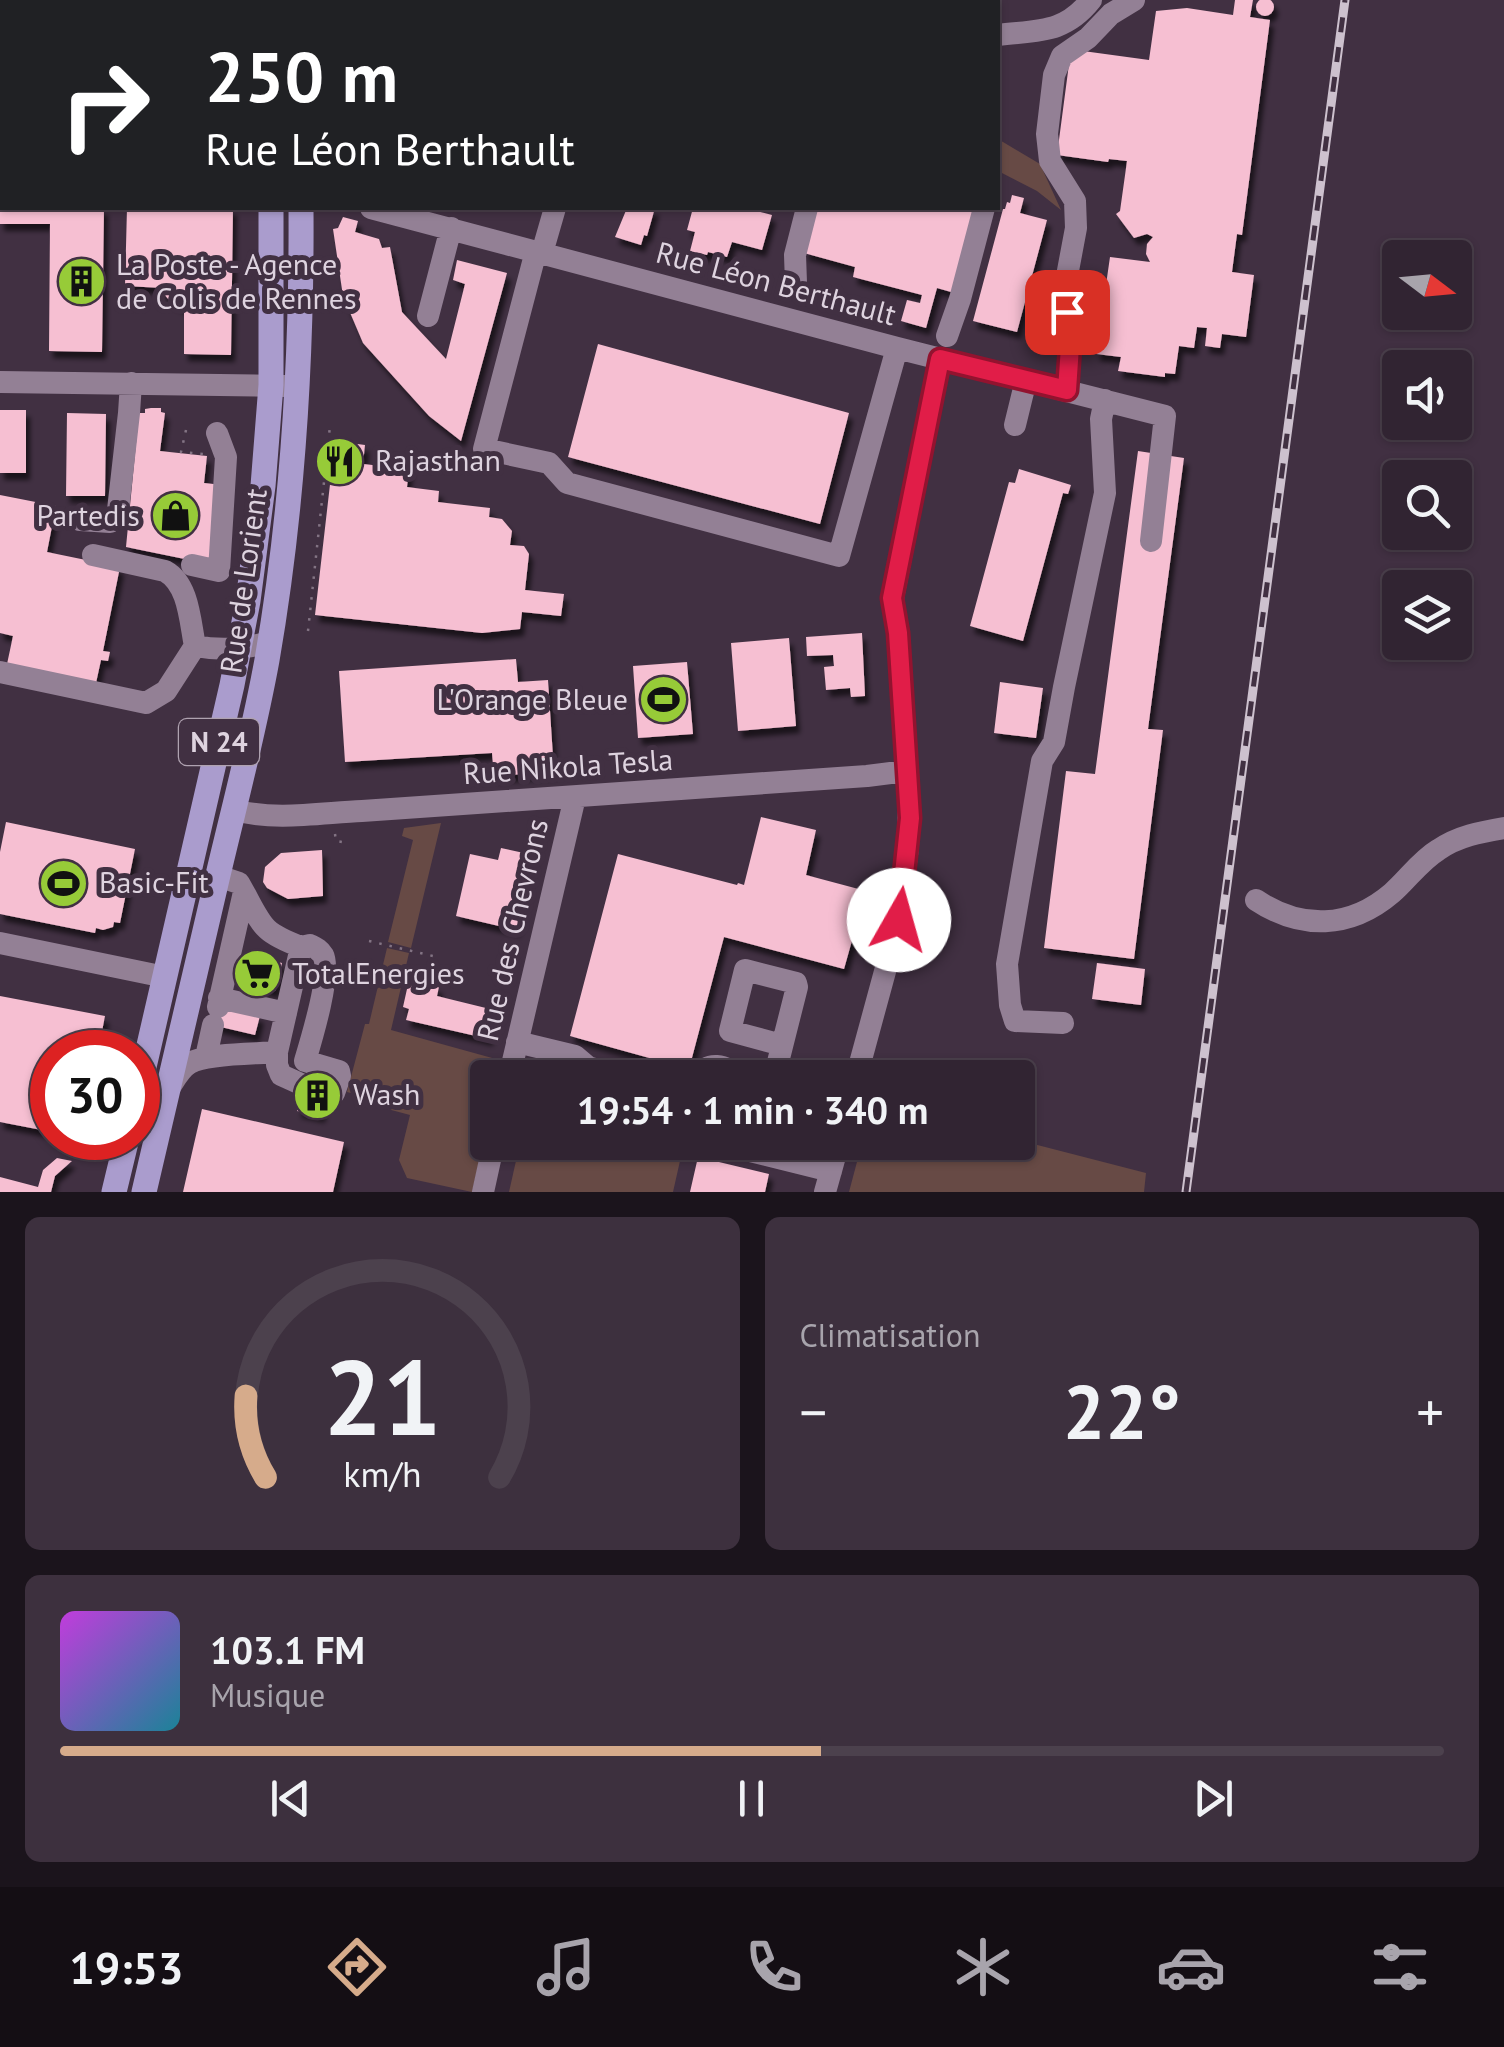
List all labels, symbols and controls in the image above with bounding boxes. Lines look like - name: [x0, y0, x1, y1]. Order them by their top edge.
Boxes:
- text: 250 m: [205, 31, 398, 121]
- icon: right: [40, 40, 170, 170]
- text: Rue Léon Berthault: [205, 119, 575, 177]
- street label: Rue Léon Berthault: [652, 232, 901, 333]
- north arrow: [1382, 240, 1472, 330]
- map controls: [1382, 240, 1472, 660]
- place label: La Poste - Agence de Colis de Rennes: [116, 244, 357, 317]
- building icon: La Poste - Agence de Colis de Rennes: [55, 256, 107, 308]
- pin: [1025, 270, 1110, 355]
- icon: arrive: [1040, 285, 1095, 340]
- button: sound: [1382, 350, 1472, 440]
- restaurant icon: Rajasthan: [314, 435, 366, 487]
- place label: Rajasthan: [375, 440, 501, 479]
- button: search: [1382, 460, 1472, 550]
- street label: Rue de Lorient: [210, 486, 275, 676]
- shop icon: Partedis: [149, 490, 201, 542]
- place label: Partedis: [36, 495, 140, 534]
- button: layers: [1382, 570, 1472, 660]
- sports icon: L'Orange Bleue: [637, 674, 689, 726]
- place label: L'Orange Bleue: [437, 679, 628, 718]
- road number: N 24: [179, 719, 259, 765]
- street label: Rue Nikola Tesla: [462, 739, 674, 792]
- street label: Rue des Chevrons: [467, 815, 556, 1045]
- sports icon: Basic-Fit: [38, 857, 90, 909]
- place label: Basic-Fit: [99, 862, 209, 901]
- position arrow: [847, 868, 951, 972]
- supermarket icon: TotalEnergies: [231, 948, 283, 1000]
- place label: TotalEnergies: [292, 953, 465, 992]
- speed limit sign: 30: [30, 1030, 160, 1160]
- building icon: Wash: [292, 1069, 344, 1121]
- place label: Wash: [353, 1074, 421, 1113]
- text: 19:54 · 1 min · 340 m: [577, 1085, 928, 1134]
- text: Climatisation: [800, 1314, 980, 1356]
- text: 21: [323, 1329, 441, 1464]
- text: 22°: [1063, 1363, 1181, 1460]
- text: −: [800, 1376, 827, 1447]
- text: +: [1416, 1376, 1444, 1447]
- text: km/h: [343, 1451, 421, 1497]
- text: 103.1 FM: [210, 1625, 365, 1674]
- text: Musique: [210, 1674, 325, 1716]
- icon: previous: [263, 1771, 318, 1826]
- icon: pause: [724, 1771, 779, 1826]
- icon: next: [1186, 1771, 1241, 1826]
- icon: directions: [322, 1932, 392, 2002]
- icon: music: [531, 1932, 601, 2002]
- icon: phone: [739, 1932, 809, 2002]
- icon: climate: [948, 1932, 1018, 2002]
- icon: car: [1156, 1932, 1226, 2002]
- icon: filters: [1365, 1932, 1435, 2002]
- text: 19:53: [69, 1938, 183, 1996]

